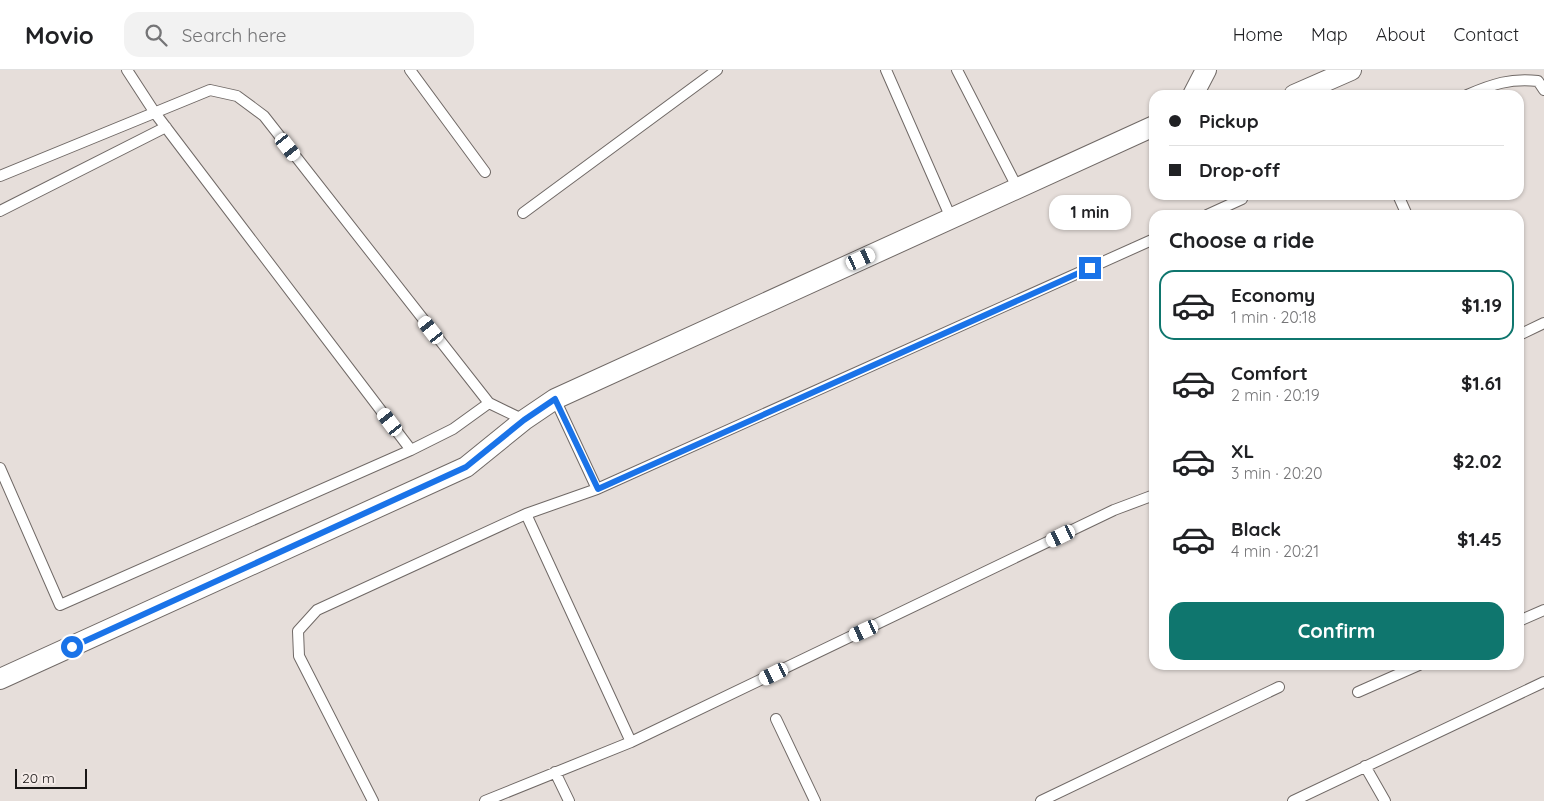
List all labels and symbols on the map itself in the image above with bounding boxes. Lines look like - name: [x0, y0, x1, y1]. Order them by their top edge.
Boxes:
- car: [272, 131, 303, 163]
- callout: 1 min: [1049, 196, 1131, 230]
- car: [844, 246, 877, 272]
- route end: [1079, 257, 1101, 279]
- car: [415, 314, 446, 346]
- car: [374, 406, 405, 438]
- car: [1044, 523, 1077, 549]
- car: [847, 618, 880, 644]
- route start: [61, 636, 83, 658]
- car: [757, 661, 790, 687]
- scale bar: [15, 766, 88, 789]

